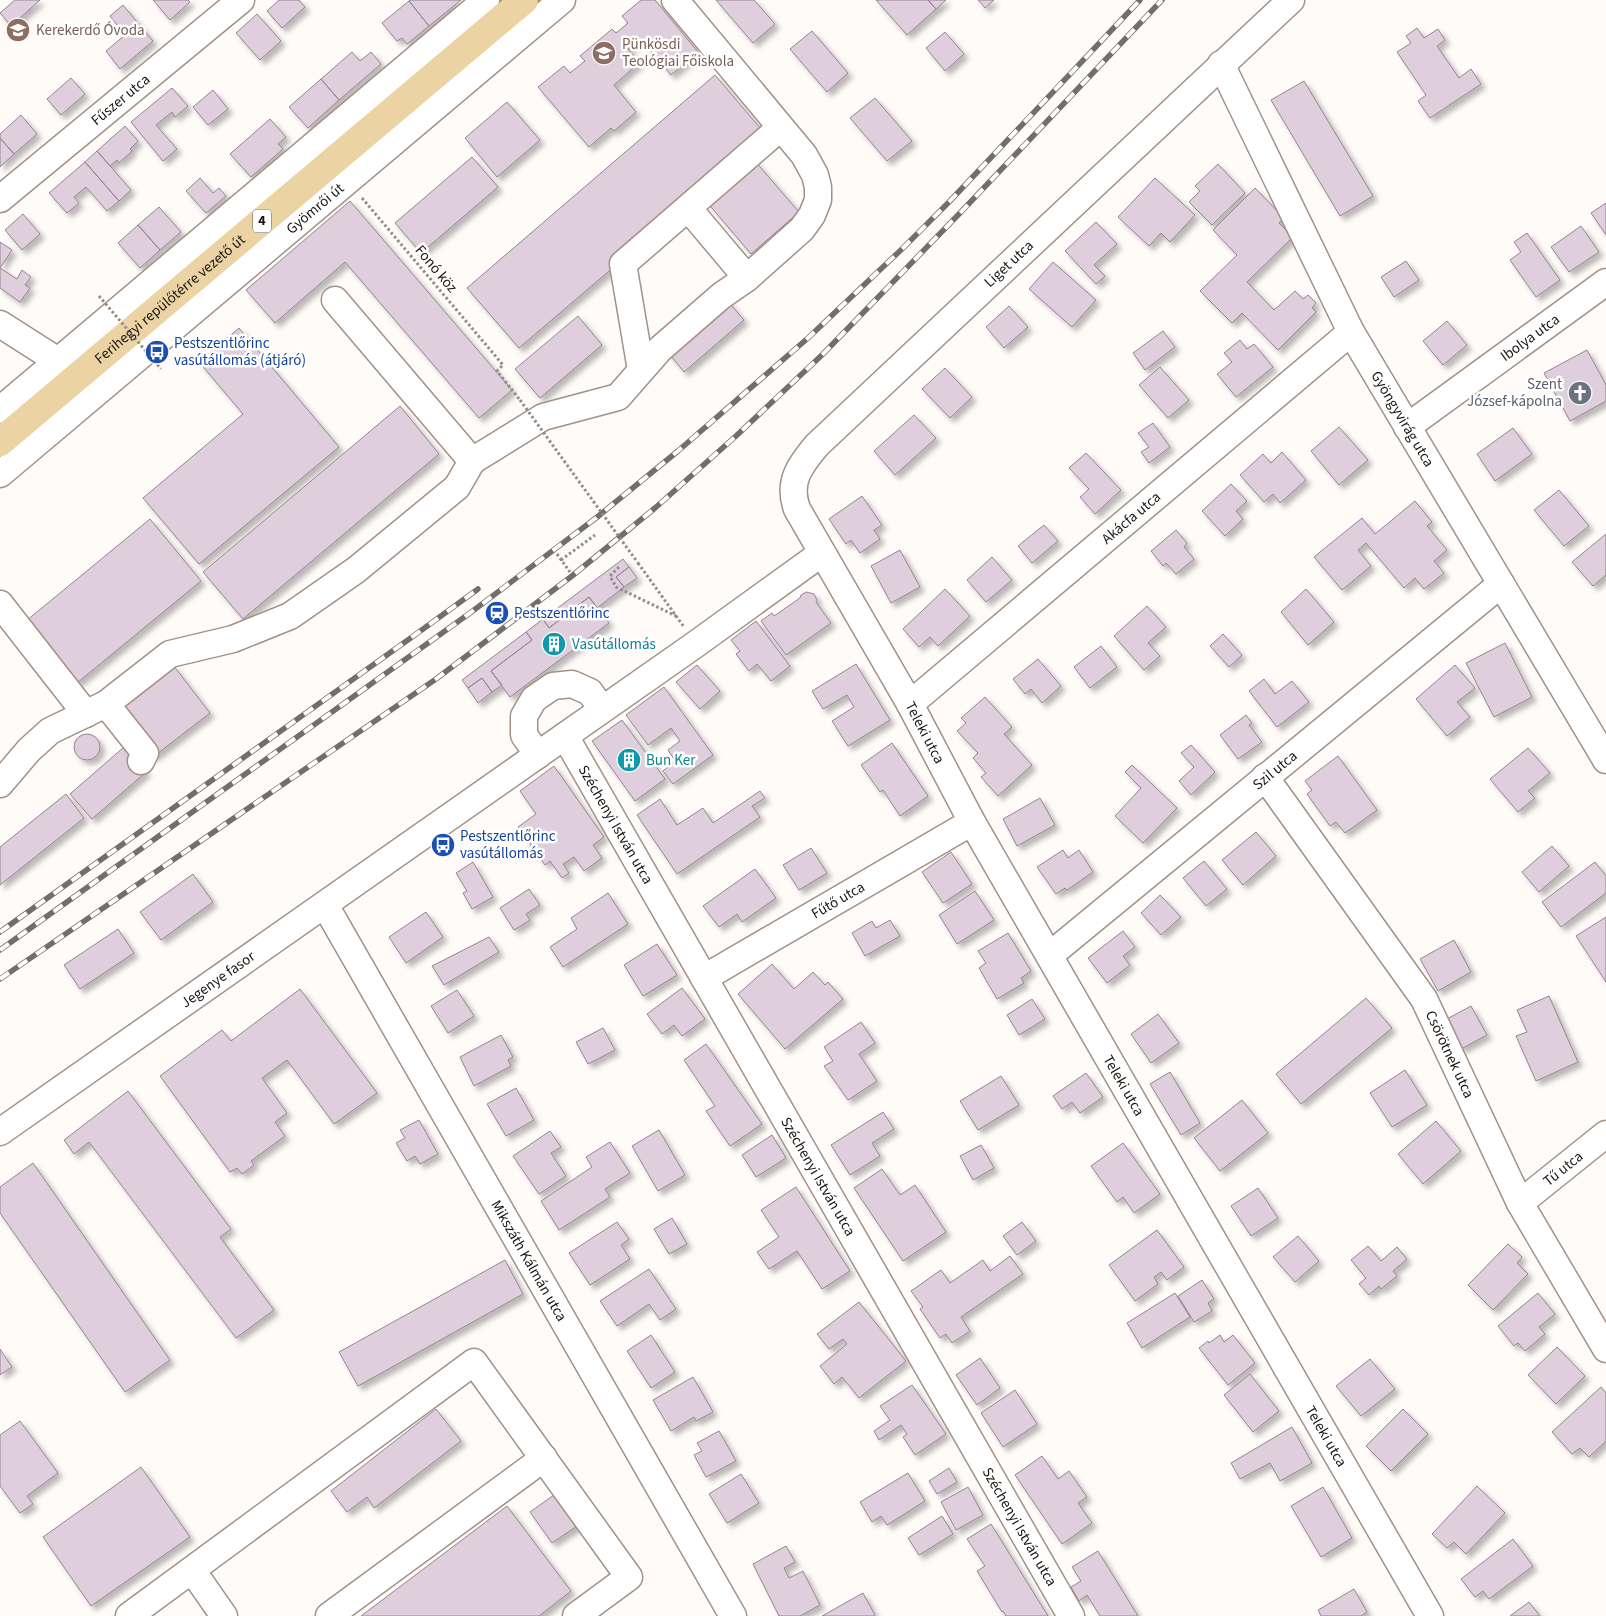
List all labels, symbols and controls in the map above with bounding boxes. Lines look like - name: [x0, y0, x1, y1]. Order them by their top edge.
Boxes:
- school or university icon: Kerekerdő Óvoda: [5, 17, 31, 43]
- place label: Kerekerdő Óvoda: [36, 20, 145, 41]
- place label: Pünkösdi Teológiai Főiskola: [622, 34, 734, 72]
- school or university icon: Pünkösdi Teológiai Főiskola: [591, 40, 617, 66]
- street label: Fűszer utca: [86, 69, 154, 130]
- street label: Gyömrői út: [281, 178, 348, 239]
- road number: 4: [253, 210, 271, 232]
- street label: Ferihegyi repülőtérre vezető út: [90, 229, 250, 369]
- street label: Liget utca: [980, 236, 1038, 292]
- street label: Fonó köz: [410, 241, 462, 297]
- street label: Ibolya utca: [1496, 309, 1564, 366]
- place label: Pestszentlőrinc vasútállomás (átjáró): [174, 333, 306, 371]
- bus stop icon: Pestszentlőrinc vasútállomás (átjáró): [144, 339, 170, 365]
- street label: Gyöngyvirág utca: [1366, 367, 1440, 471]
- place label: Szent József-kápolna: [1467, 374, 1562, 412]
- church icon: Szent József-kápolna: [1567, 380, 1593, 406]
- street label: Akácfa utca: [1097, 486, 1165, 549]
- station icon: Pestszentlőrinc: [484, 600, 510, 626]
- place label: Pestszentlőrinc: [514, 603, 610, 624]
- building icon: Vasútállomás: [541, 631, 567, 657]
- place label: Vasútállomás: [572, 634, 656, 655]
- street label: Teleki utca: [900, 698, 950, 767]
- street label: Szil utca: [1248, 745, 1302, 795]
- building icon: Bun Ker: [616, 747, 642, 773]
- place label: Bun Ker: [646, 750, 696, 771]
- street label: Széchenyi István utca: [573, 761, 658, 888]
- place label: Pestszentlőrinc vasútállomás: [460, 826, 556, 864]
- bus stop icon: Pestszentlőrinc vasútállomás: [430, 832, 456, 858]
- street label: Fűtő utca: [807, 876, 869, 924]
- street label: Jegenye fasor: [176, 945, 260, 1013]
- street label: Csörötnek utca: [1420, 1007, 1480, 1101]
- street label: Teleki utca: [1098, 1051, 1150, 1120]
- street label: Széchenyi István utca: [776, 1113, 861, 1240]
- street label: Tű utca: [1538, 1146, 1587, 1191]
- street label: Mikszáth Kálmán utca: [486, 1196, 572, 1325]
- street label: Teleki utca: [1300, 1402, 1352, 1471]
- street label: Széchenyi István utca: [977, 1463, 1062, 1590]

